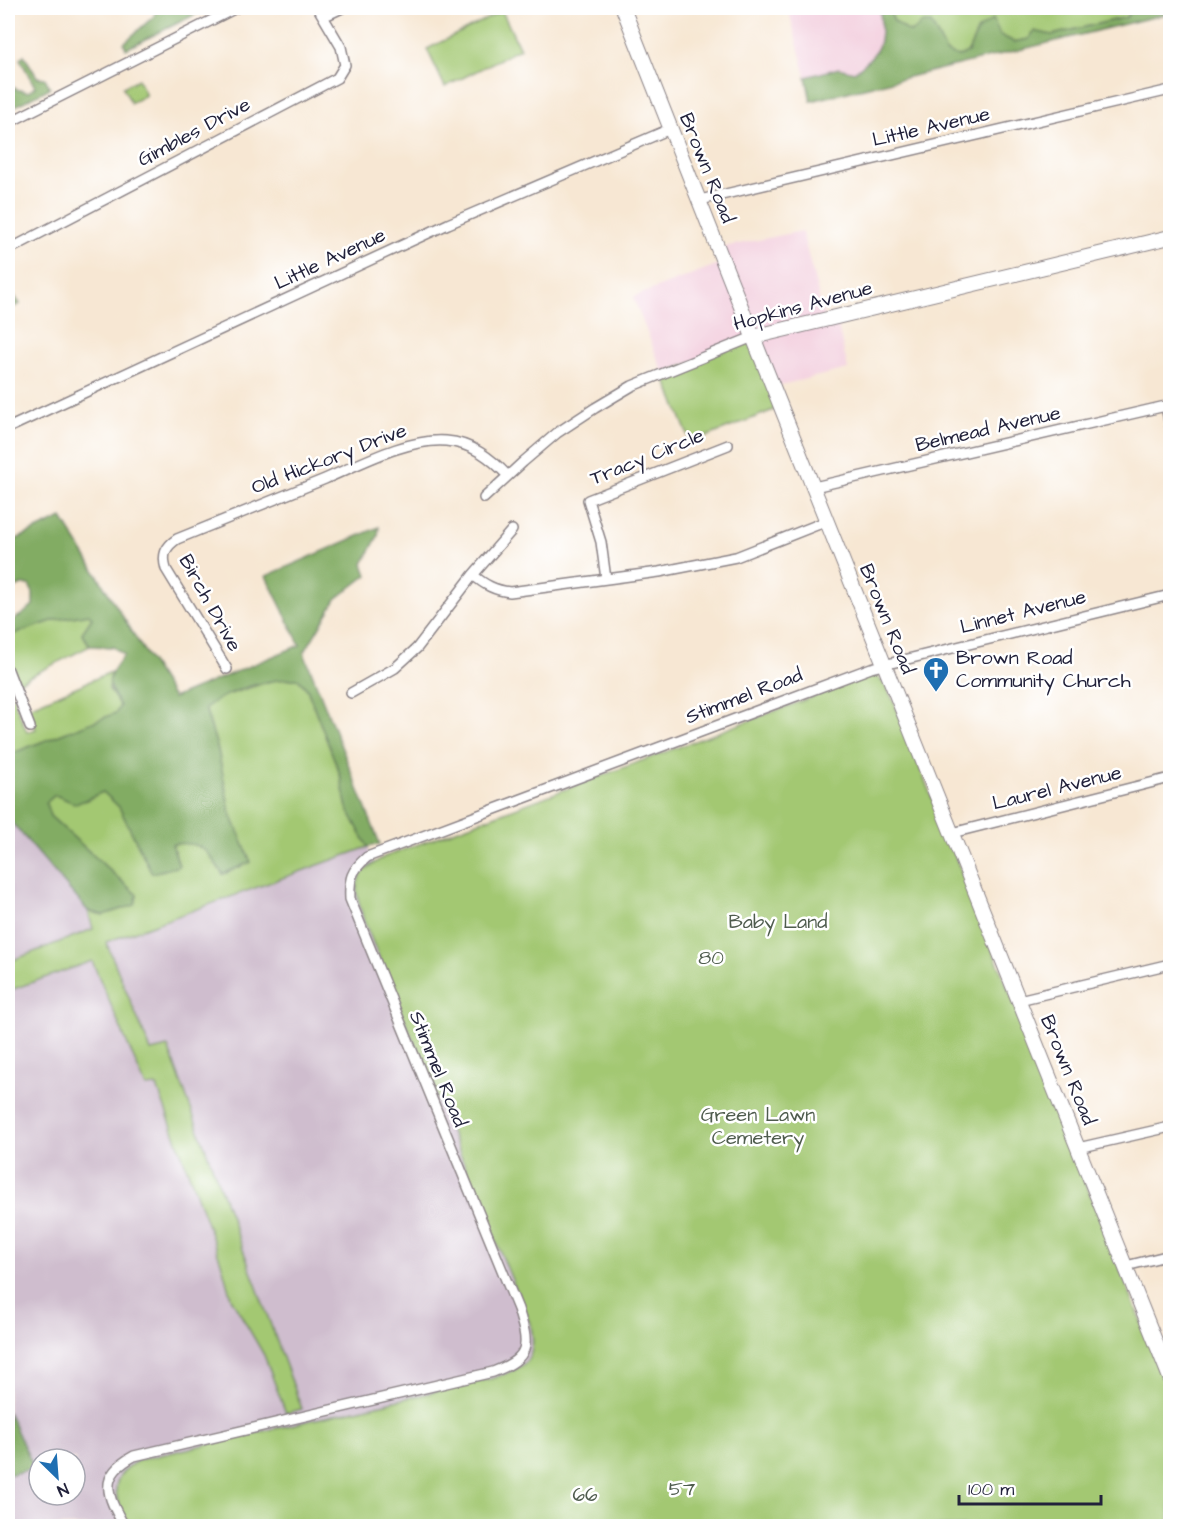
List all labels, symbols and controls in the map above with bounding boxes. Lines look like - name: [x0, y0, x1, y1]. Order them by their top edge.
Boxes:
- street label: Gimbles Drive: [133, 90, 255, 173]
- street label: Little Avenue: [869, 100, 993, 154]
- street label: Brown Road: [672, 109, 742, 227]
- street label: Little Avenue: [270, 221, 390, 297]
- street label: Hopkins Avenue: [730, 274, 876, 338]
- street label: Belmead Avenue: [913, 399, 1063, 459]
- street label: Old Hickory Drive: [247, 416, 411, 502]
- street label: Tracy Circle: [586, 421, 708, 493]
- street label: Birch Drive: [172, 549, 248, 657]
- street label: Brown Road: [852, 560, 922, 678]
- street label: Linnet Avenue: [957, 583, 1089, 641]
- place label: Brown Road Community Church: [956, 644, 1131, 696]
- church icon: Brown Road Community Church: [921, 655, 951, 693]
- street label: Stimmel Road: [682, 661, 806, 731]
- street label: Laurel Avenue: [989, 758, 1125, 818]
- park label: Baby Land: [729, 908, 827, 937]
- park label: 80: [698, 944, 724, 972]
- street label: Stimmel Road: [402, 1007, 474, 1131]
- street label: Brown Road: [1033, 1011, 1103, 1129]
- park label: Green Lawn Cemetery: [701, 1101, 815, 1153]
- north arrow: [27, 1447, 87, 1507]
- scale bar: [959, 1468, 1102, 1506]
- park label: 57: [669, 1475, 695, 1503]
- text: 100 m: [968, 1477, 1014, 1502]
- text: N: [54, 1478, 72, 1502]
- park label: 66: [572, 1481, 598, 1509]

